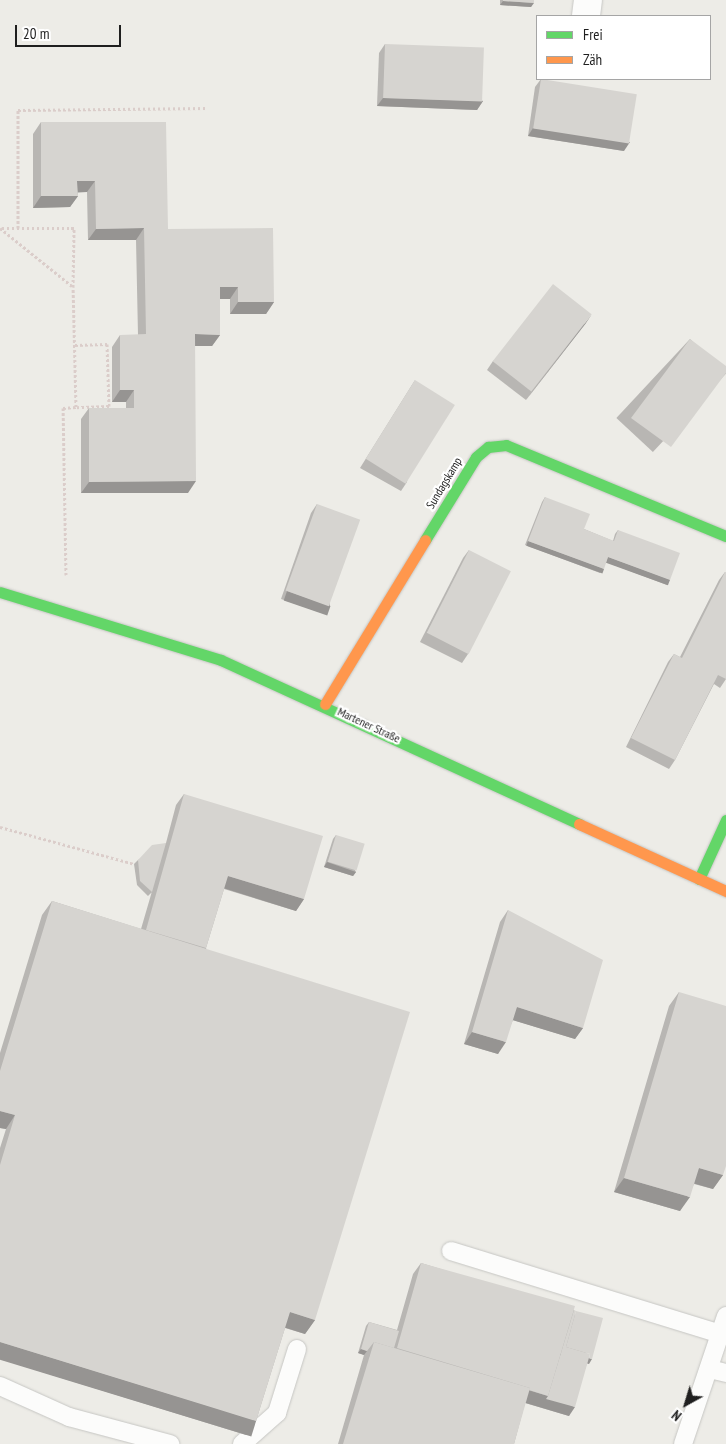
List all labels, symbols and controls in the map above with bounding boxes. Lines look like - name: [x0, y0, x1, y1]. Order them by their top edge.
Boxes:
- scale bar: [18, 15, 124, 47]
- legend: [536, 15, 711, 80]
- text: 20 m: [23, 24, 49, 43]
- text: Frei: [583, 25, 603, 44]
- text: Zäh: [583, 50, 602, 69]
- street label: Sundagskamp: [423, 455, 465, 511]
- street label: Martener Straße: [335, 704, 403, 746]
- north arrow: [661, 1379, 711, 1429]
- text: N: [668, 1406, 685, 1425]

